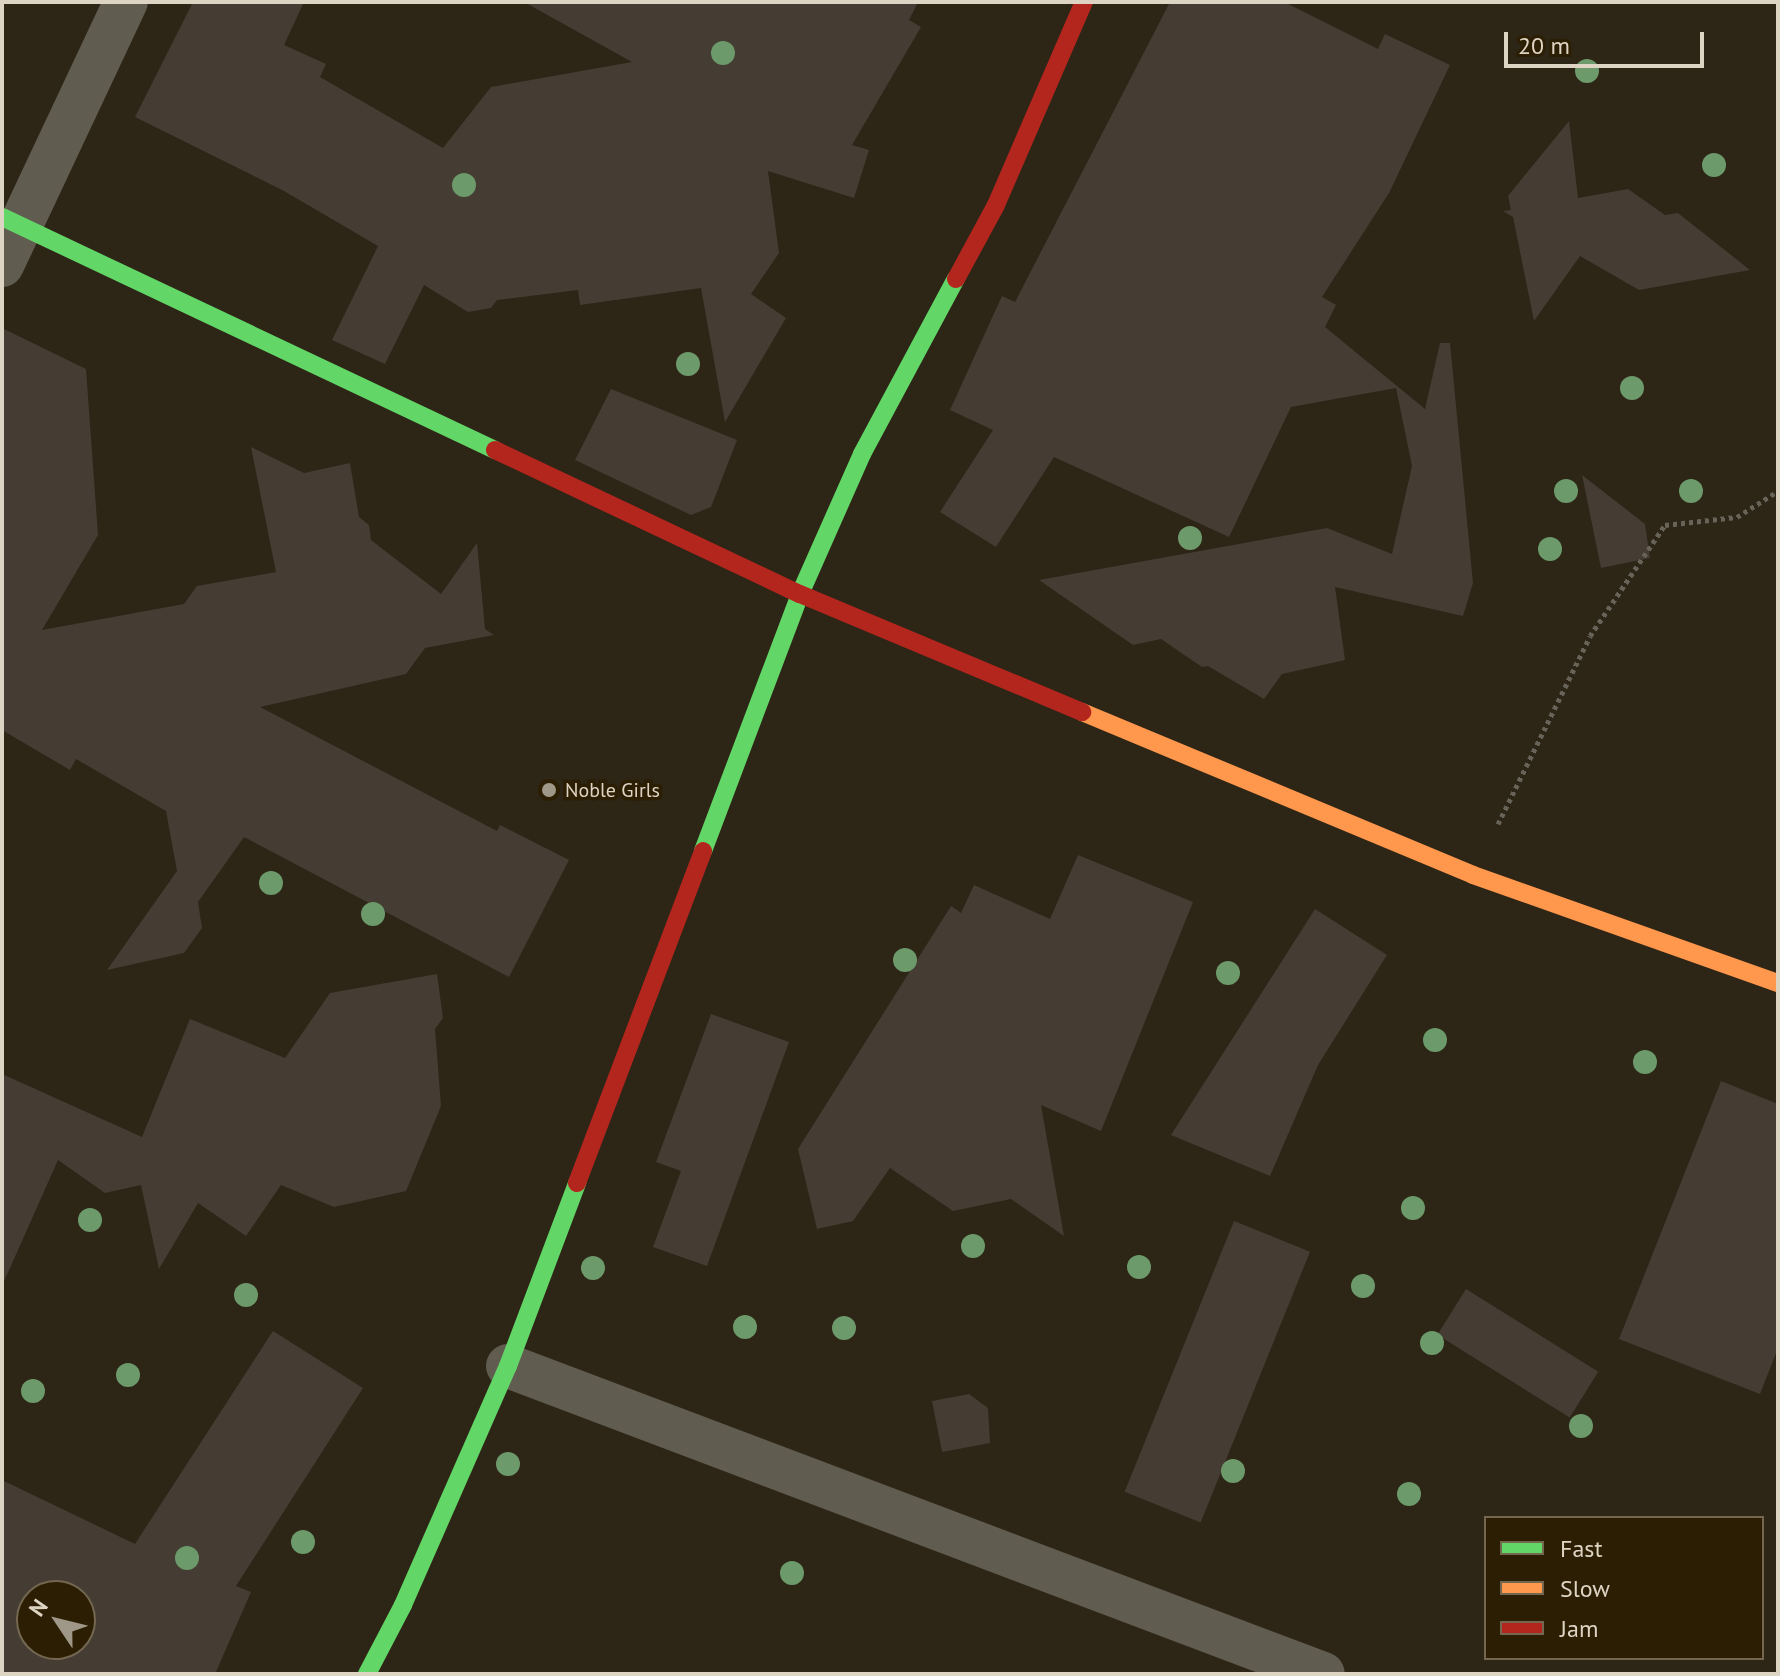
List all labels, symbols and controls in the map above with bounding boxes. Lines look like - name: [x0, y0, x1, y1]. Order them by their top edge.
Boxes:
- scale bar: [1508, 16, 1708, 66]
- text: 20 m: [1518, 30, 1570, 61]
- place label: Noble Girls: [565, 778, 660, 802]
- marker: Noble Girls: [540, 781, 558, 799]
- legend: [1484, 1516, 1764, 1660]
- text: Fast: [1560, 1533, 1603, 1564]
- text: Slow: [1560, 1573, 1610, 1604]
- north arrow: [16, 1580, 96, 1660]
- text: N: [22, 1593, 54, 1621]
- text: Jam: [1560, 1613, 1598, 1644]

